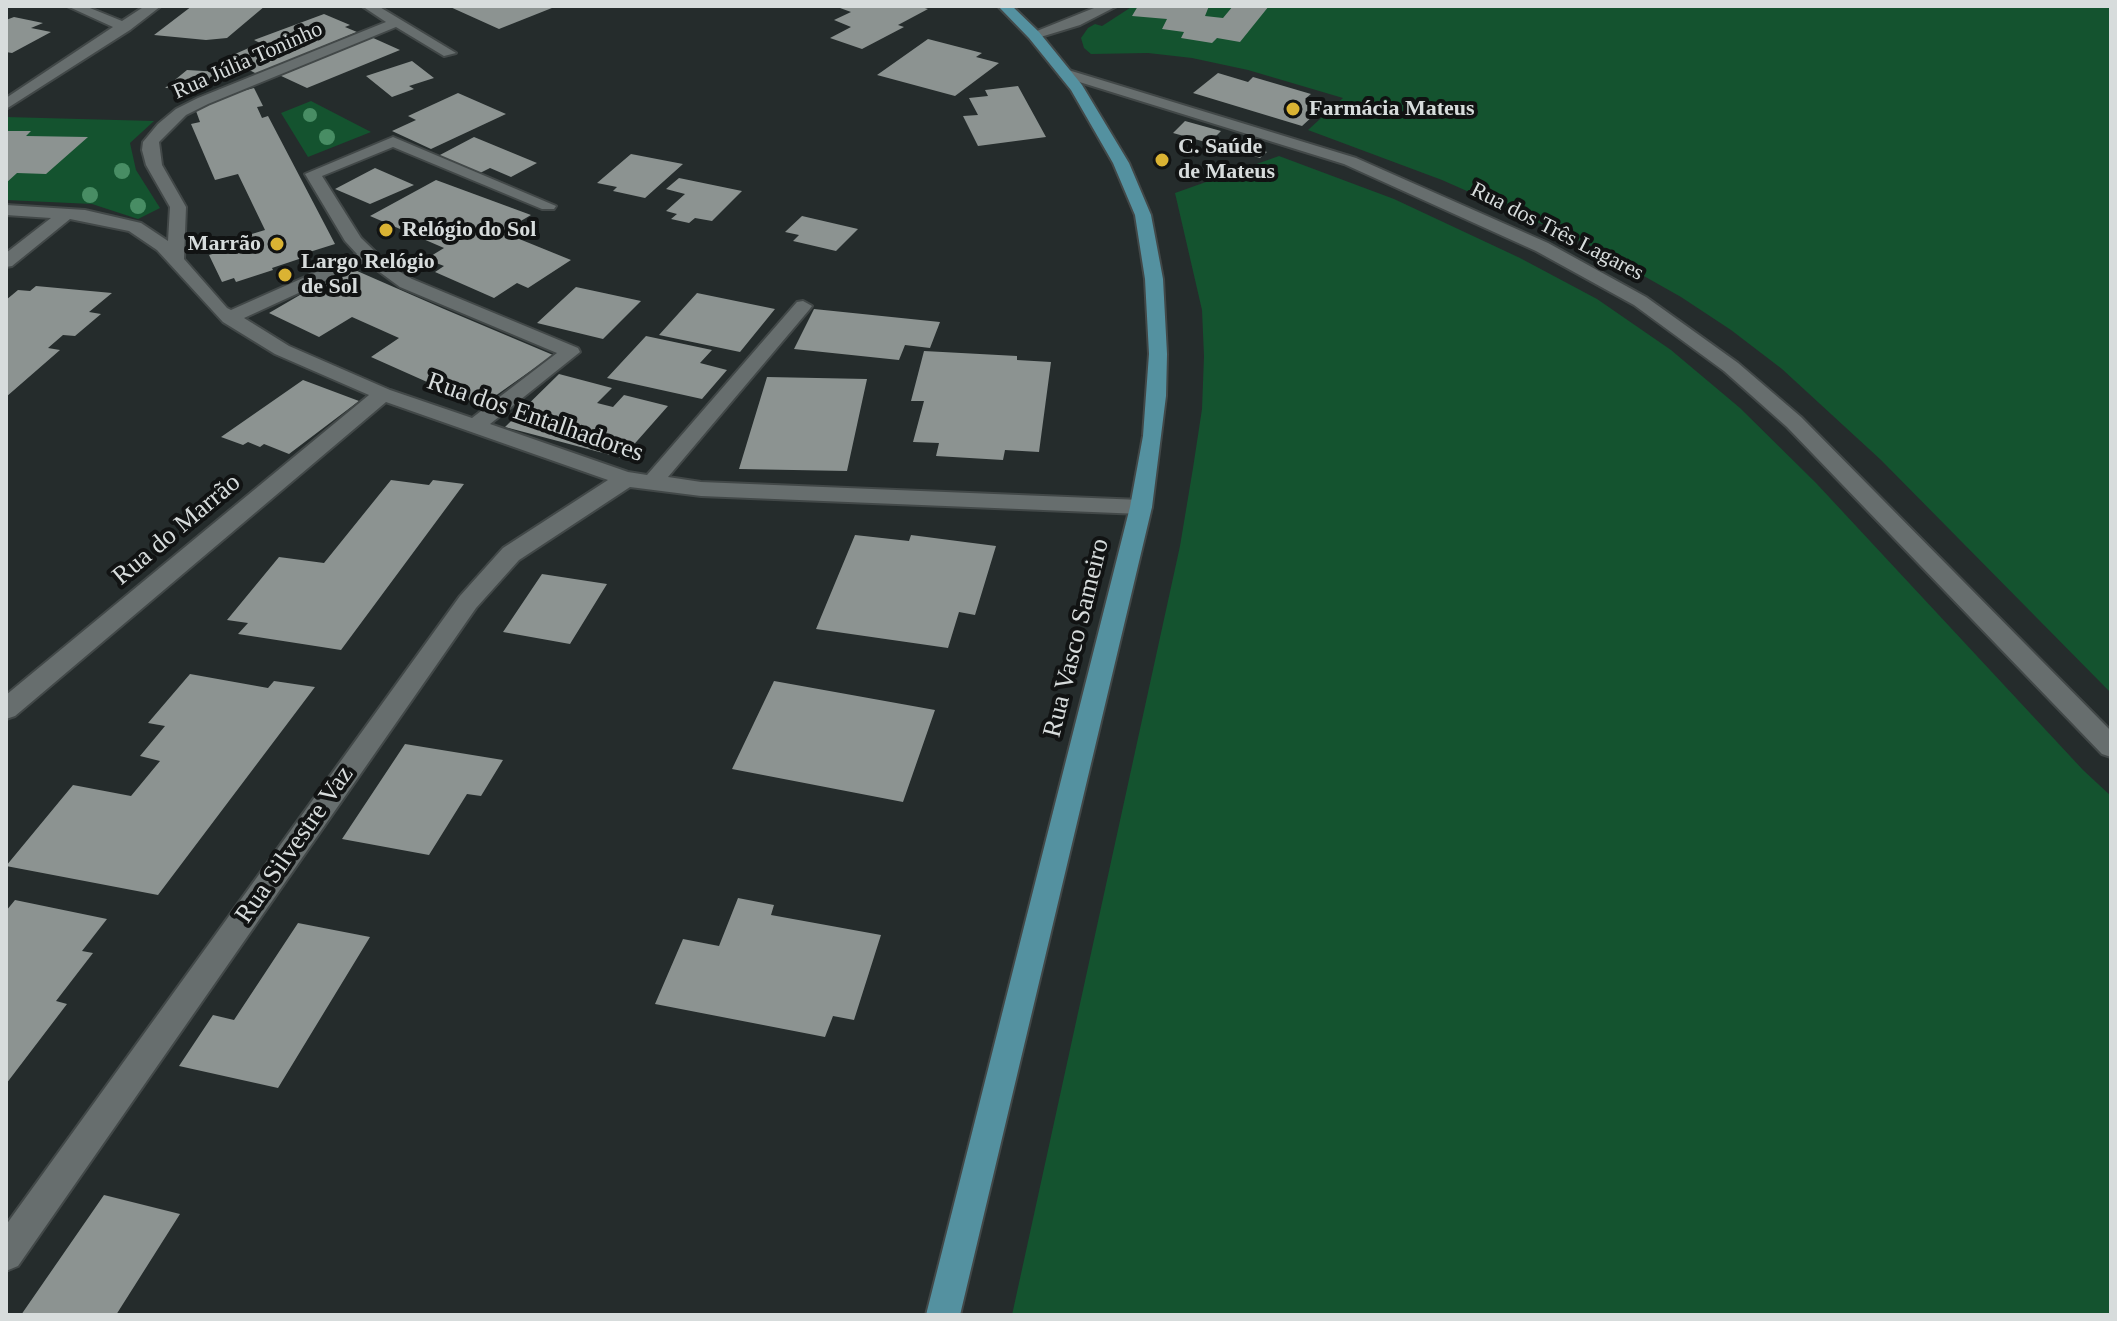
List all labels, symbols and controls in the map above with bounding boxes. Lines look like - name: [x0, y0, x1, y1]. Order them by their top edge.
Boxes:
- street label: Rua Júlia Toninho: [169, 16, 327, 106]
- place label: Farmácia Mateus: [1309, 96, 1475, 122]
- marker: Farmácia Mateus: [1284, 100, 1302, 118]
- place label: C. Saúde de Mateus: [1178, 134, 1275, 186]
- marker: C. Saúde de Mateus: [1153, 151, 1171, 169]
- street label: Rua dos Três Lagares: [1466, 177, 1648, 287]
- place label: Relógio do Sol: [402, 217, 536, 243]
- marker: Relógio do Sol: [377, 221, 395, 239]
- place label: Marrão: [188, 231, 261, 257]
- marker: Marrão: [268, 235, 286, 253]
- place label: Largo Relógio de Sol: [301, 249, 435, 300]
- marker: Largo Relógio de Sol: [276, 266, 294, 284]
- street label: Rua dos Entalhadores: [423, 366, 647, 470]
- street label: Rua do Marrão: [107, 467, 247, 593]
- street label: Rua Vasco Sameiro: [1037, 535, 1117, 741]
- street label: Rua Silvestre Vaz: [229, 760, 361, 930]

